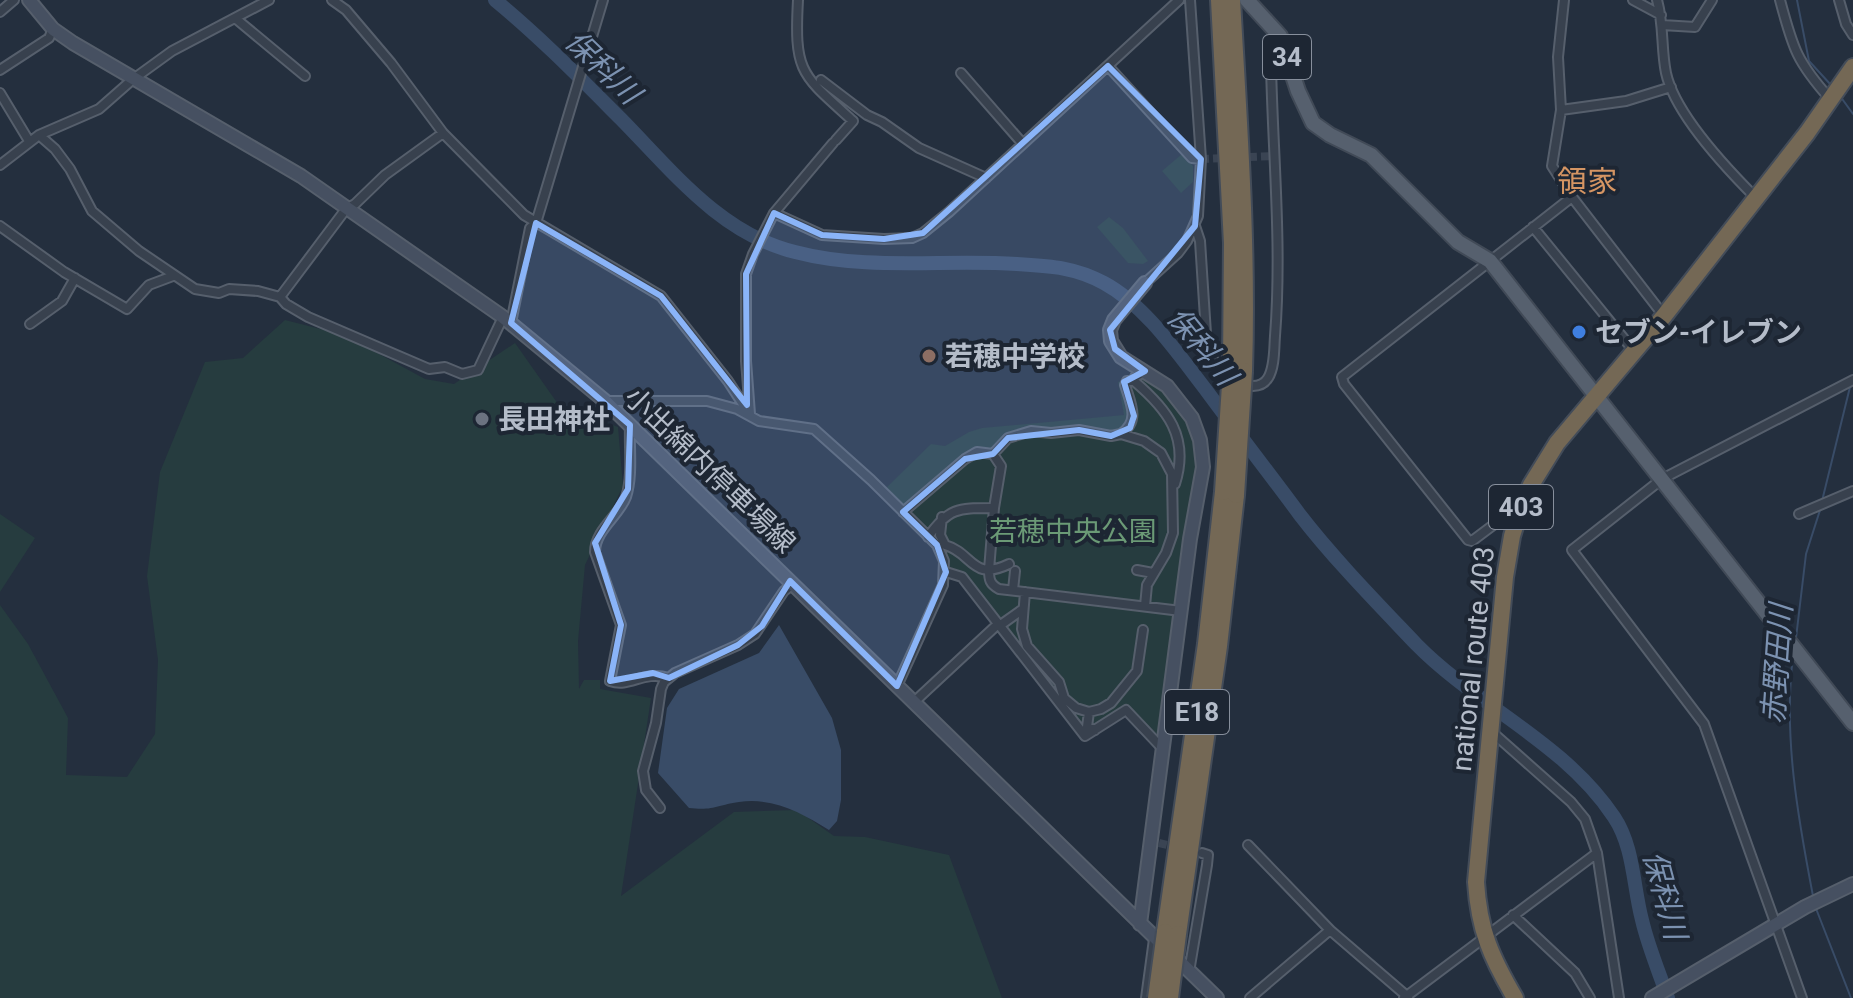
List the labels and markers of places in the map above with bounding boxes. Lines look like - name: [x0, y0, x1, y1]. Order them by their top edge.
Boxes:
- place label: セブン-イレブン: [1595, 316, 1802, 349]
- marker: セブン-イレブン: [1570, 323, 1588, 341]
- place label: 若穂中学校: [945, 340, 1085, 373]
- marker: 若穂中学校: [920, 347, 938, 365]
- place label: 長田神社: [498, 403, 610, 436]
- marker: 長田神社: [473, 410, 491, 428]

